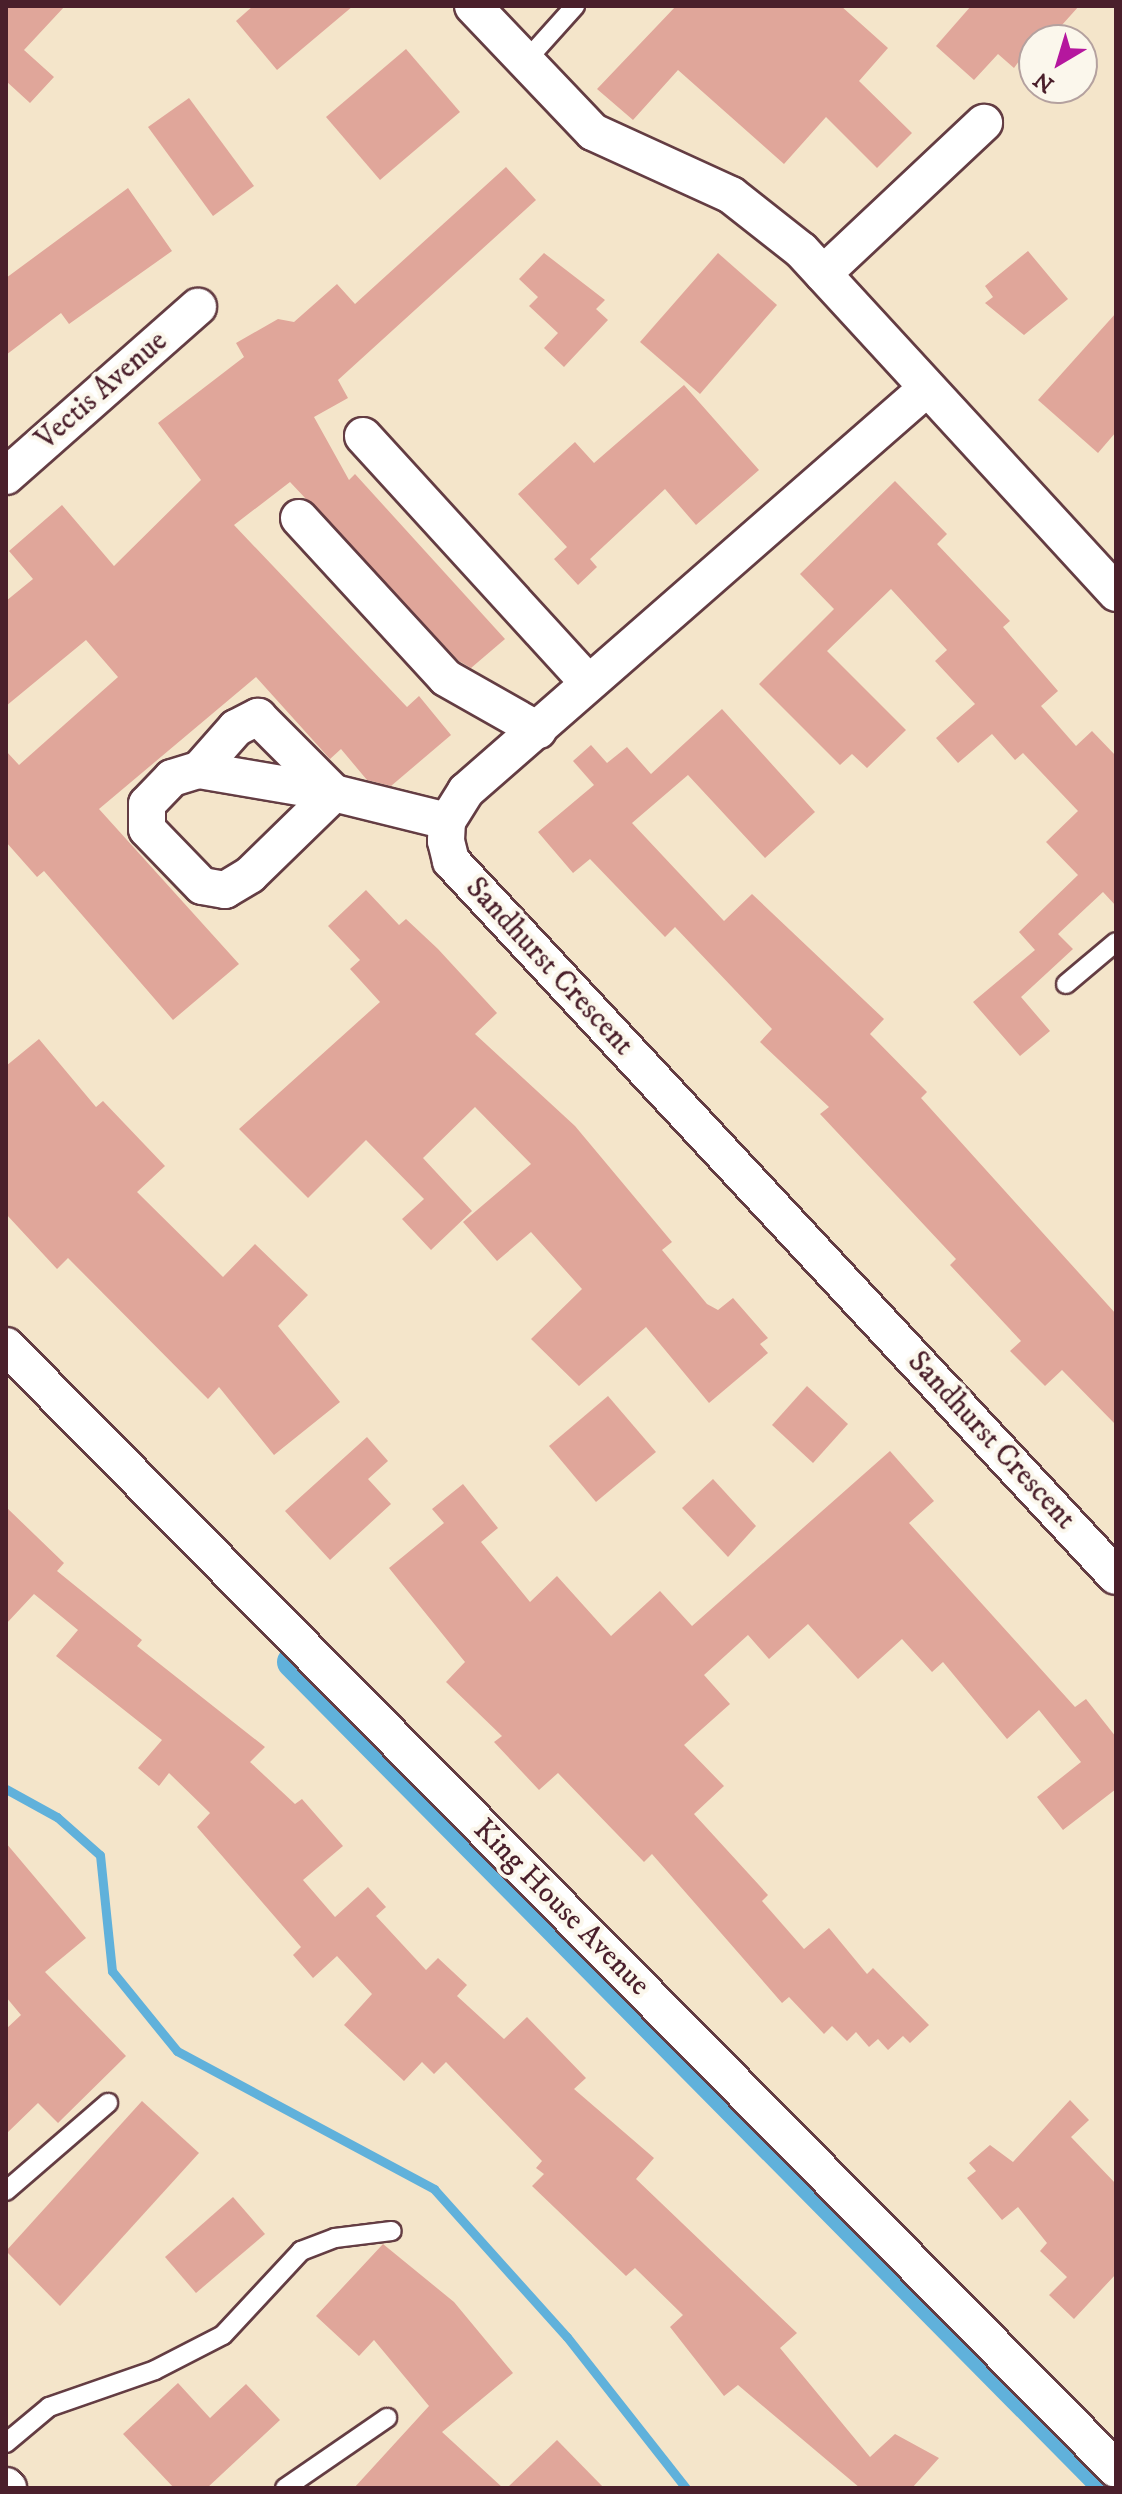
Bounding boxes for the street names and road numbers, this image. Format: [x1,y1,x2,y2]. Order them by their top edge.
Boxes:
street label: Vectis Avenue [29,324,175,458]
street label: Sandhurst Crescent [457,871,641,1063]
street label: Sandhurst Crescent [899,1345,1083,1537]
street label: King House Avenue [465,1812,657,2004]

